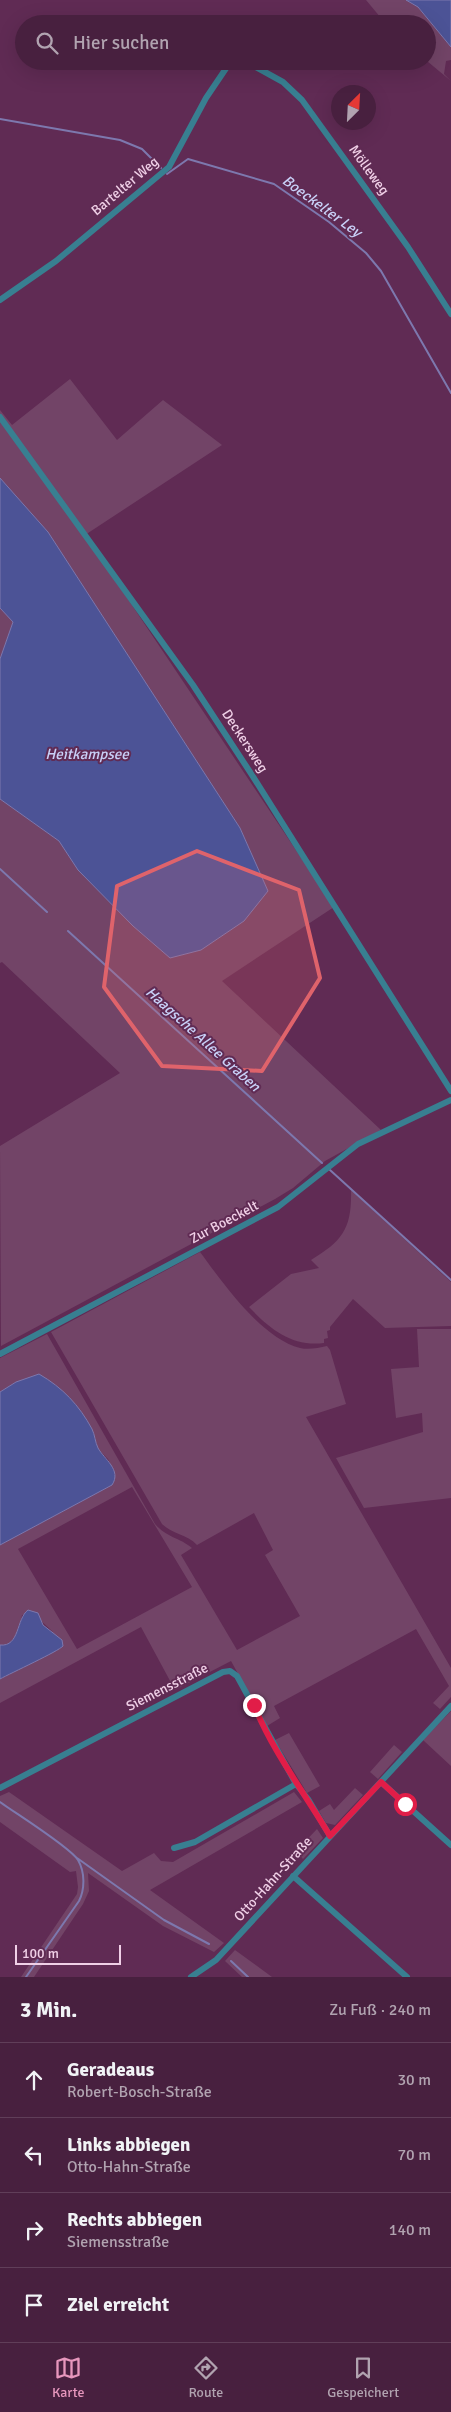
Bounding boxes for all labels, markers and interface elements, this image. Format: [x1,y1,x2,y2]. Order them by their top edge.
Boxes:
search box [15,15,436,70]
icon: search [33,29,61,57]
text: Hier suchen [73,31,169,55]
north arrow [331,85,376,130]
street label: Mölleweg [345,142,393,198]
street label: Bartelter Weg [88,153,162,219]
water label: Boeckelter Ley [279,171,367,242]
street label: Deckersweg [218,706,272,776]
water label: Heitkampsee [45,745,130,763]
water label: Haagsche Allee Graben [142,983,265,1096]
street label: Zur Boeckelt [187,1197,261,1247]
street label: Siemensstraße [123,1659,211,1715]
route end [243,1694,266,1717]
route start [394,1793,417,1816]
street label: Otto-Hahn-Straße [230,1833,316,1925]
scale bar [15,1942,121,1965]
text: 100 m [22,1945,59,1962]
text: 3 Min. [20,1997,77,2023]
text: Zu Fuß · 240 m [329,2000,431,2020]
text: Geradeaus [67,2058,154,2082]
icon: ahead [20,2066,48,2094]
text: 30 m [397,2070,431,2090]
text: Robert-Bosch-Straße [67,2082,212,2102]
text: Links abbiegen [67,2133,190,2157]
icon: left [20,2141,48,2169]
text: 70 m [397,2145,431,2165]
text: Otto-Hahn-Straße [67,2157,191,2177]
text: Rechts abbiegen [67,2208,202,2232]
icon: right [20,2216,48,2244]
text: 140 m [389,2220,431,2240]
text: Siemensstraße [67,2232,169,2252]
icon: arrive [20,2291,48,2319]
text: Ziel erreicht [67,2293,169,2317]
tab: Karte [52,2354,85,2401]
tab: Route [188,2354,223,2401]
tab: Gespeichert [327,2354,399,2401]

